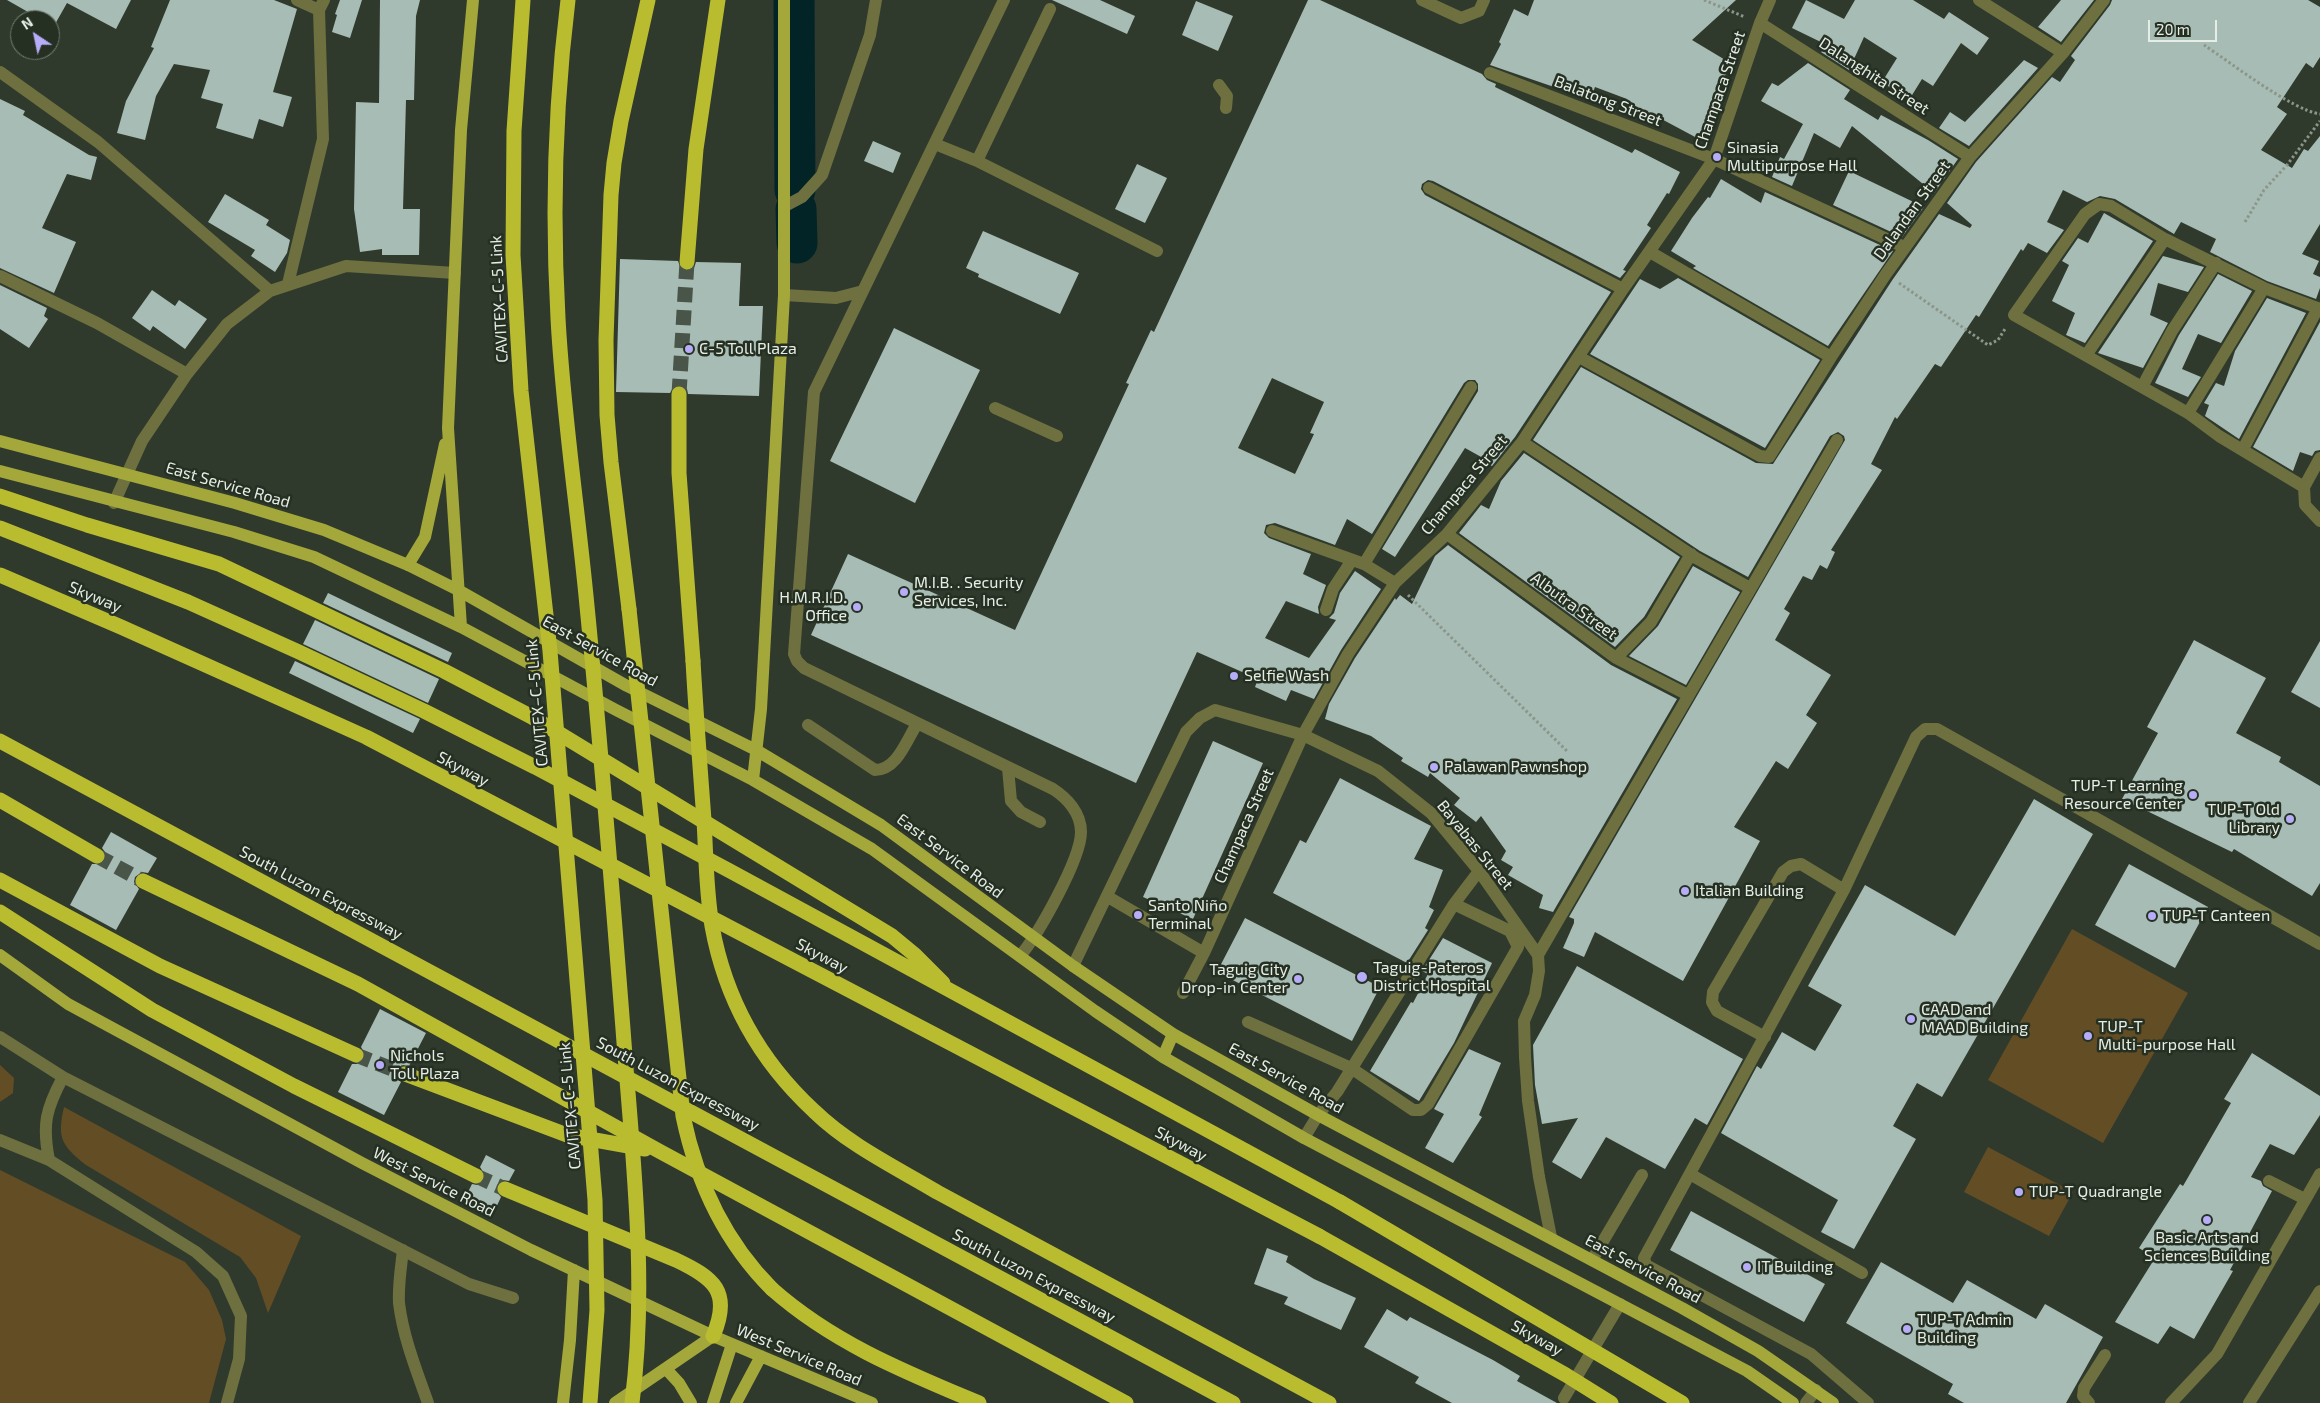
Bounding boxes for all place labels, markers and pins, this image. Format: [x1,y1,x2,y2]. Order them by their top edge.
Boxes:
place label: Sinasia Multipurpose Hall [1727,138,1857,176]
marker: Sinasia Multipurpose Hall [1711,151,1723,163]
place label: C-5 Toll Plaza [699,339,797,359]
marker: C-5 Toll Plaza [683,343,695,355]
place label: M.I.B. . Security Services, Inc. [914,573,1023,611]
marker: M.I.B. . Security Services, Inc. [898,586,910,598]
place label: H.M.R.I.D. Office [779,588,847,626]
marker: H.M.R.I.D. Office [851,601,863,613]
place label: Selfie Wash [1244,666,1329,686]
marker: Selfie Wash [1228,670,1240,682]
place label: Palawan Pawnshop [1444,757,1587,777]
marker: Palawan Pawnshop [1428,761,1440,773]
place label: TUP-T Learning Resource Center [2064,776,2183,814]
marker: TUP-T Learning Resource Center [2187,789,2199,801]
place label: TUP-T Old Library [2207,800,2280,838]
marker: TUP-T Old Library [2284,813,2296,825]
place label: Italian Building [1695,881,1804,901]
marker: Italian Building [1679,885,1691,897]
place label: Santo Niño Terminal [1148,896,1227,934]
place label: TUP-T Canteen [2162,906,2270,926]
marker: Santo Niño Terminal [1132,909,1144,921]
marker: TUP-T Canteen [2146,910,2158,922]
place label: Taguig-Pateros District Hospital [1373,958,1490,996]
place label: Taguig City Drop-in Center [1181,960,1288,998]
marker: Taguig-Pateros District Hospital [1355,970,1369,984]
marker: Taguig City Drop-in Center [1292,973,1304,985]
place label: CAAD and MAAD Building [1921,1000,2028,1038]
marker: CAAD and MAAD Building [1905,1013,1917,1025]
place label: TUP-T Multi-purpose Hall [2098,1017,2235,1055]
marker: TUP-T Multi-purpose Hall [2082,1030,2094,1042]
place label: Nichols Toll Plaza [390,1046,460,1084]
marker: Nichols Toll Plaza [374,1059,386,1071]
place label: TUP-T Quadrangle [2029,1182,2162,1202]
marker: TUP-T Quadrangle [2013,1186,2025,1198]
marker: Basic Arts and Sciences Building [2201,1214,2213,1226]
place label: Basic Arts and Sciences Building [2144,1228,2270,1266]
place label: IT Building [1757,1257,1833,1277]
marker: IT Building [1741,1261,1753,1273]
place label: TUP-T Admin Building [1917,1310,2012,1348]
marker: TUP-T Admin Building [1901,1323,1913,1335]

